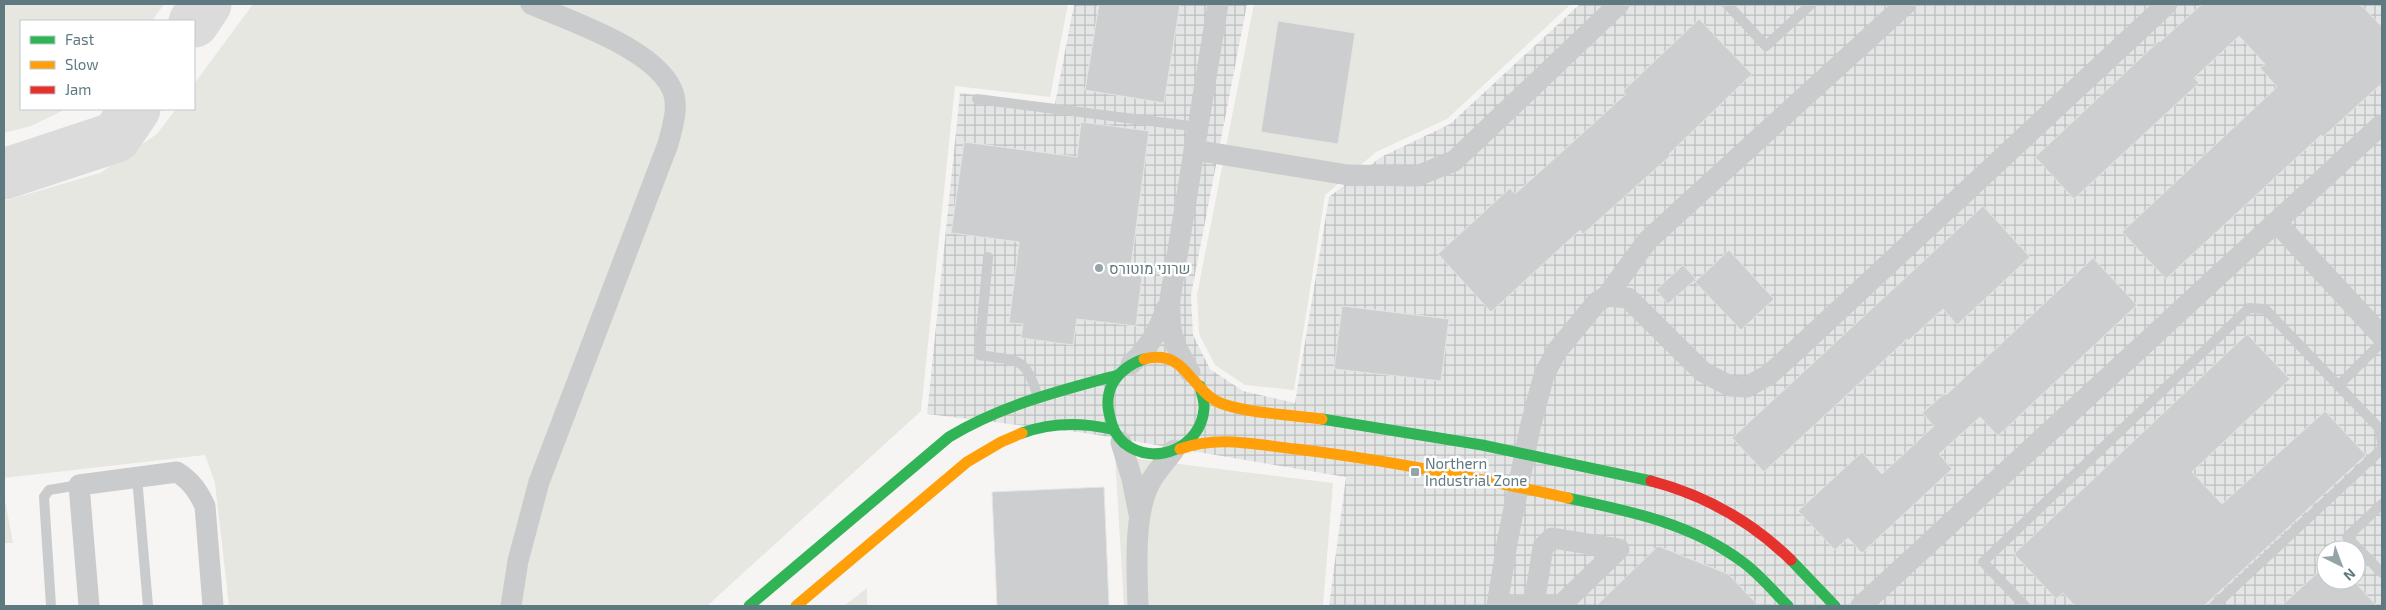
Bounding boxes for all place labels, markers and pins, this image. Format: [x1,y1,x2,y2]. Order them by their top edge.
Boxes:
place label: שרוני מוטורס [1109,259,1191,277]
marker: שרוני מוטורס [1093,262,1105,274]
place label: Northern Industrial Zone [1425,454,1527,489]
marker: Northern Industrial Zone [1409,466,1421,478]

